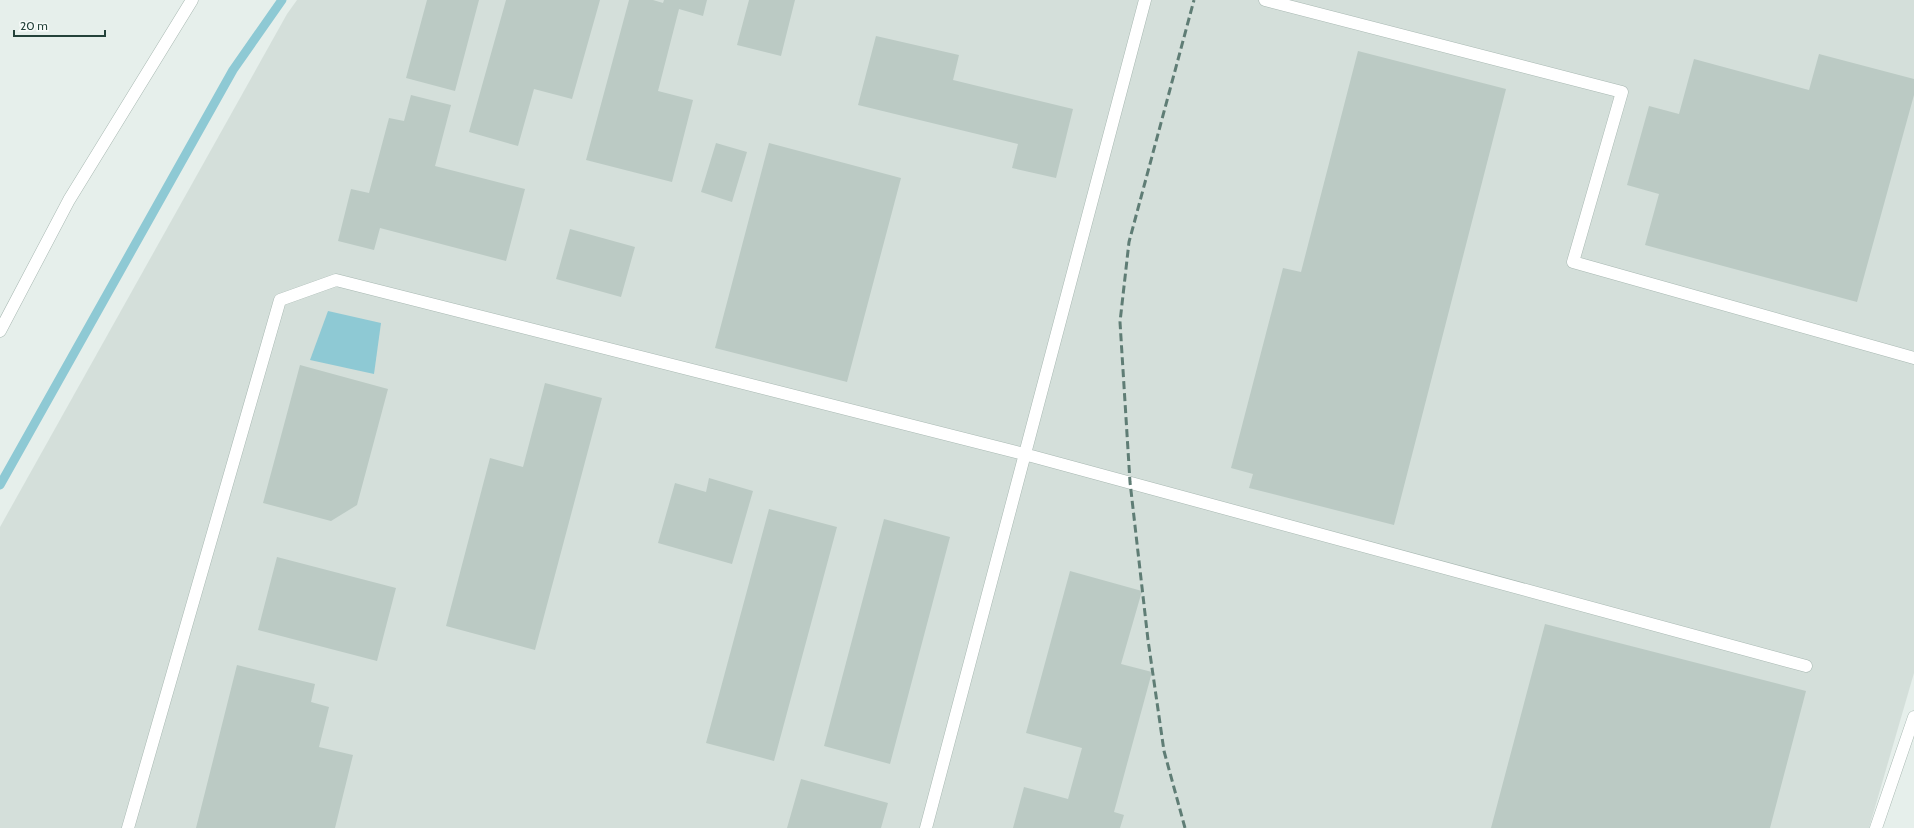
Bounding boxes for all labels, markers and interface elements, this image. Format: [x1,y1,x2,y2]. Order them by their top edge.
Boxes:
scale bar [14,12,105,38]
text: 20 m [20,18,48,33]

